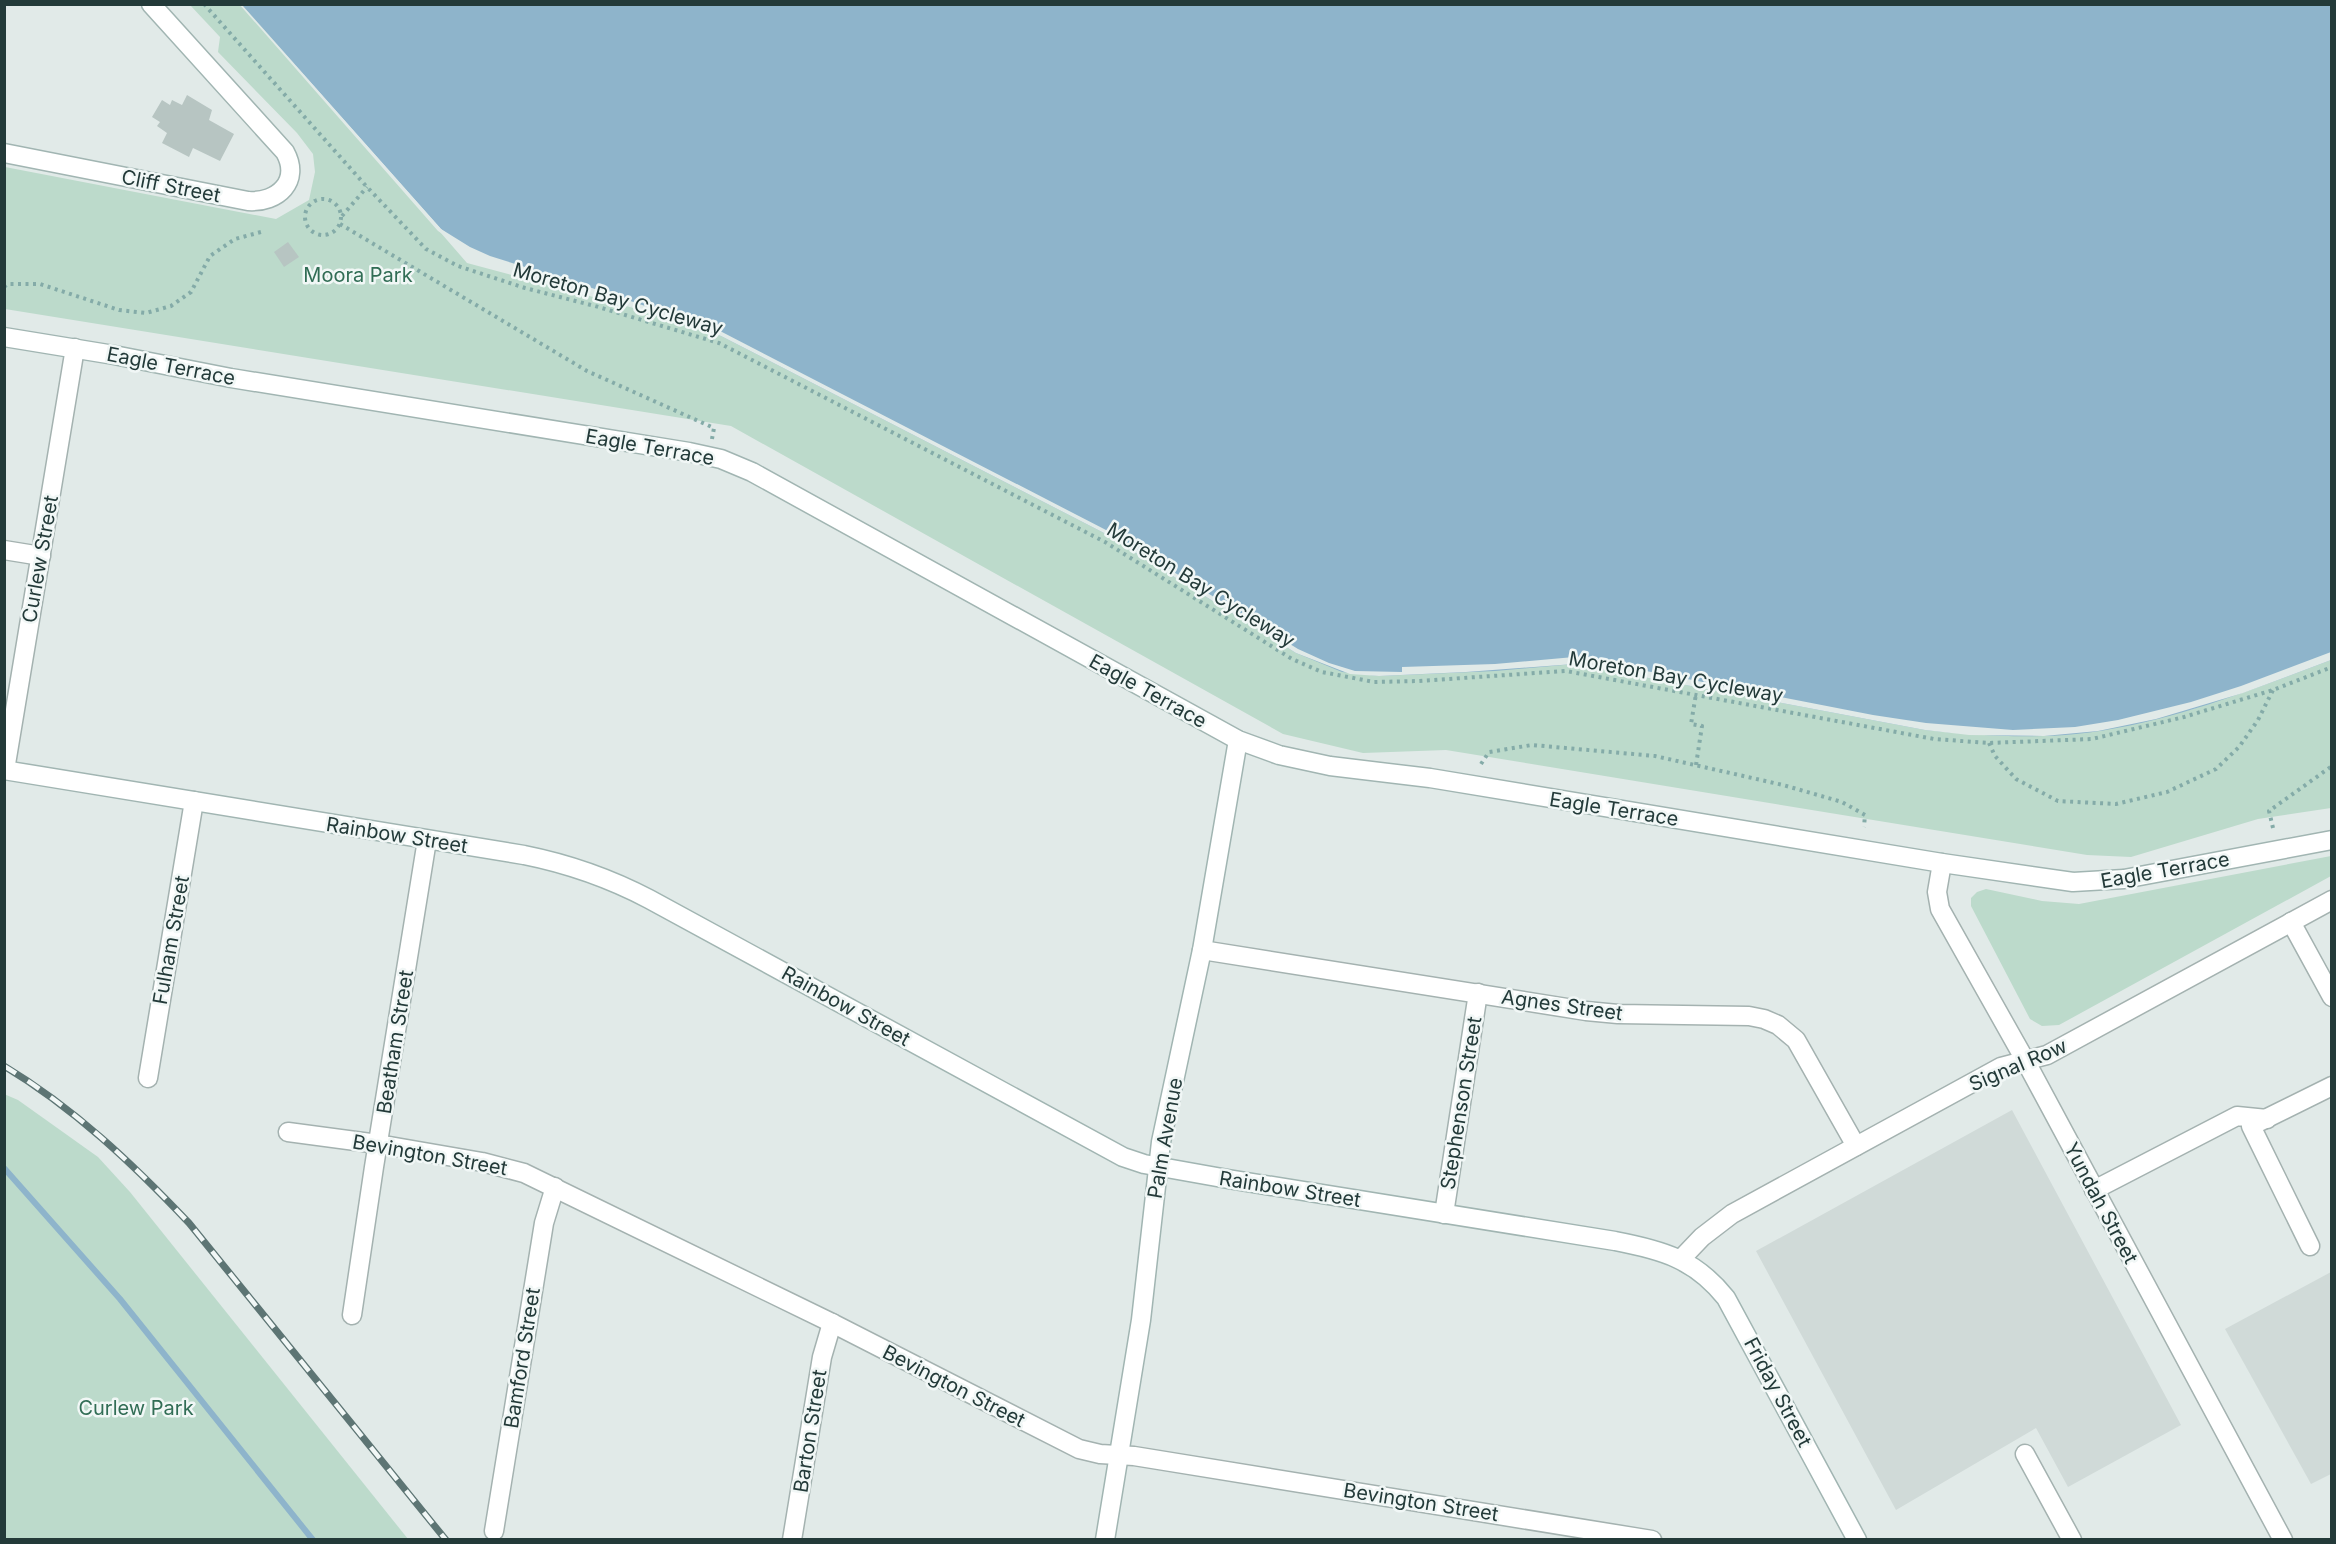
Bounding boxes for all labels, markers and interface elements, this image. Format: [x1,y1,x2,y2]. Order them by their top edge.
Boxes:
street label: Cliff Street [119,165,223,207]
street label: Moreton Bay Cycleway [510,258,726,340]
park label: Moora Park [303,263,413,287]
street label: Eagle Terrace [105,342,237,390]
street label: Eagle Terrace [584,424,716,470]
street label: Curlew Street [17,493,63,625]
street label: Moreton Bay Cycleway [1103,517,1299,653]
street label: Moreton Bay Cycleway [1567,646,1785,708]
street label: Eagle Terrace [1085,649,1211,733]
street label: Eagle Terrace [1548,787,1680,831]
street label: Rainbow Street [325,812,470,858]
street label: Eagle Terrace [2099,847,2231,893]
street label: Fulham Street [148,873,194,1006]
street label: Rainbow Street [778,961,915,1051]
street label: Beatham Street [372,968,418,1116]
street label: Agnes Street [1500,985,1625,1025]
street label: Stephenson Street [1435,1014,1487,1191]
street label: Signal Row [1965,1034,2071,1096]
street label: Palm Avenue [1143,1076,1187,1200]
street label: Bevington Street [351,1130,510,1181]
street label: Yundah Street [2059,1138,2143,1268]
street label: Rainbow Street [1218,1166,1363,1212]
street label: Bamford Street [499,1285,545,1430]
street label: Friday Street [1739,1333,1817,1451]
street label: Bevington Street [879,1340,1030,1432]
street label: Barton Street [788,1367,832,1494]
park label: Curlew Park [78,1396,194,1420]
street label: Bevington Street [1342,1478,1501,1526]

